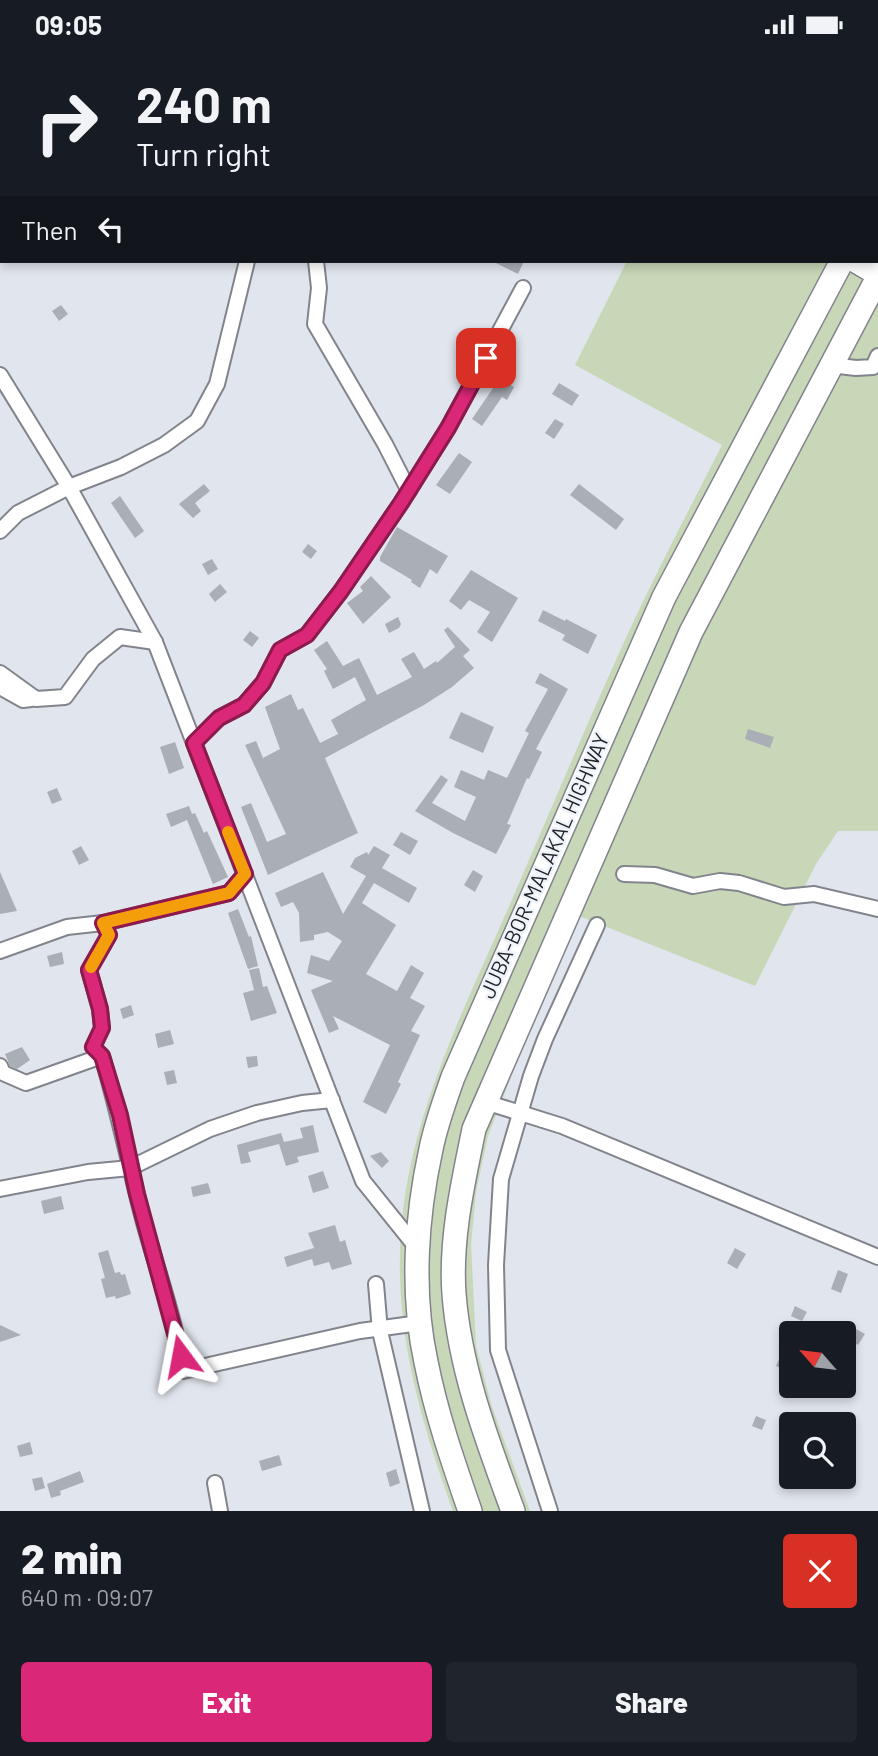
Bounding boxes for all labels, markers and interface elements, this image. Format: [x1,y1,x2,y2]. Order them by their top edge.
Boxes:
text: 09:05 [35,9,102,40]
text: 240 m [136,74,272,133]
icon: right [21,77,112,168]
text: Turn right [136,134,271,172]
icon: left [92,210,130,248]
text: Then [21,214,78,245]
pin [456,328,516,388]
icon: arrive [467,339,505,377]
street label: JUBA-BOR-MALAKAL HIGHWAY [474,729,614,1002]
position arrow [144,1319,218,1393]
north arrow [779,1321,856,1398]
map controls [779,1321,856,1489]
button: search [779,1412,856,1489]
text: 2 min [21,1532,122,1582]
button: close [783,1534,857,1608]
text: 640 m · 09:07 [21,1583,153,1611]
button: Exit [21,1662,432,1742]
button: Share [446,1662,857,1742]

